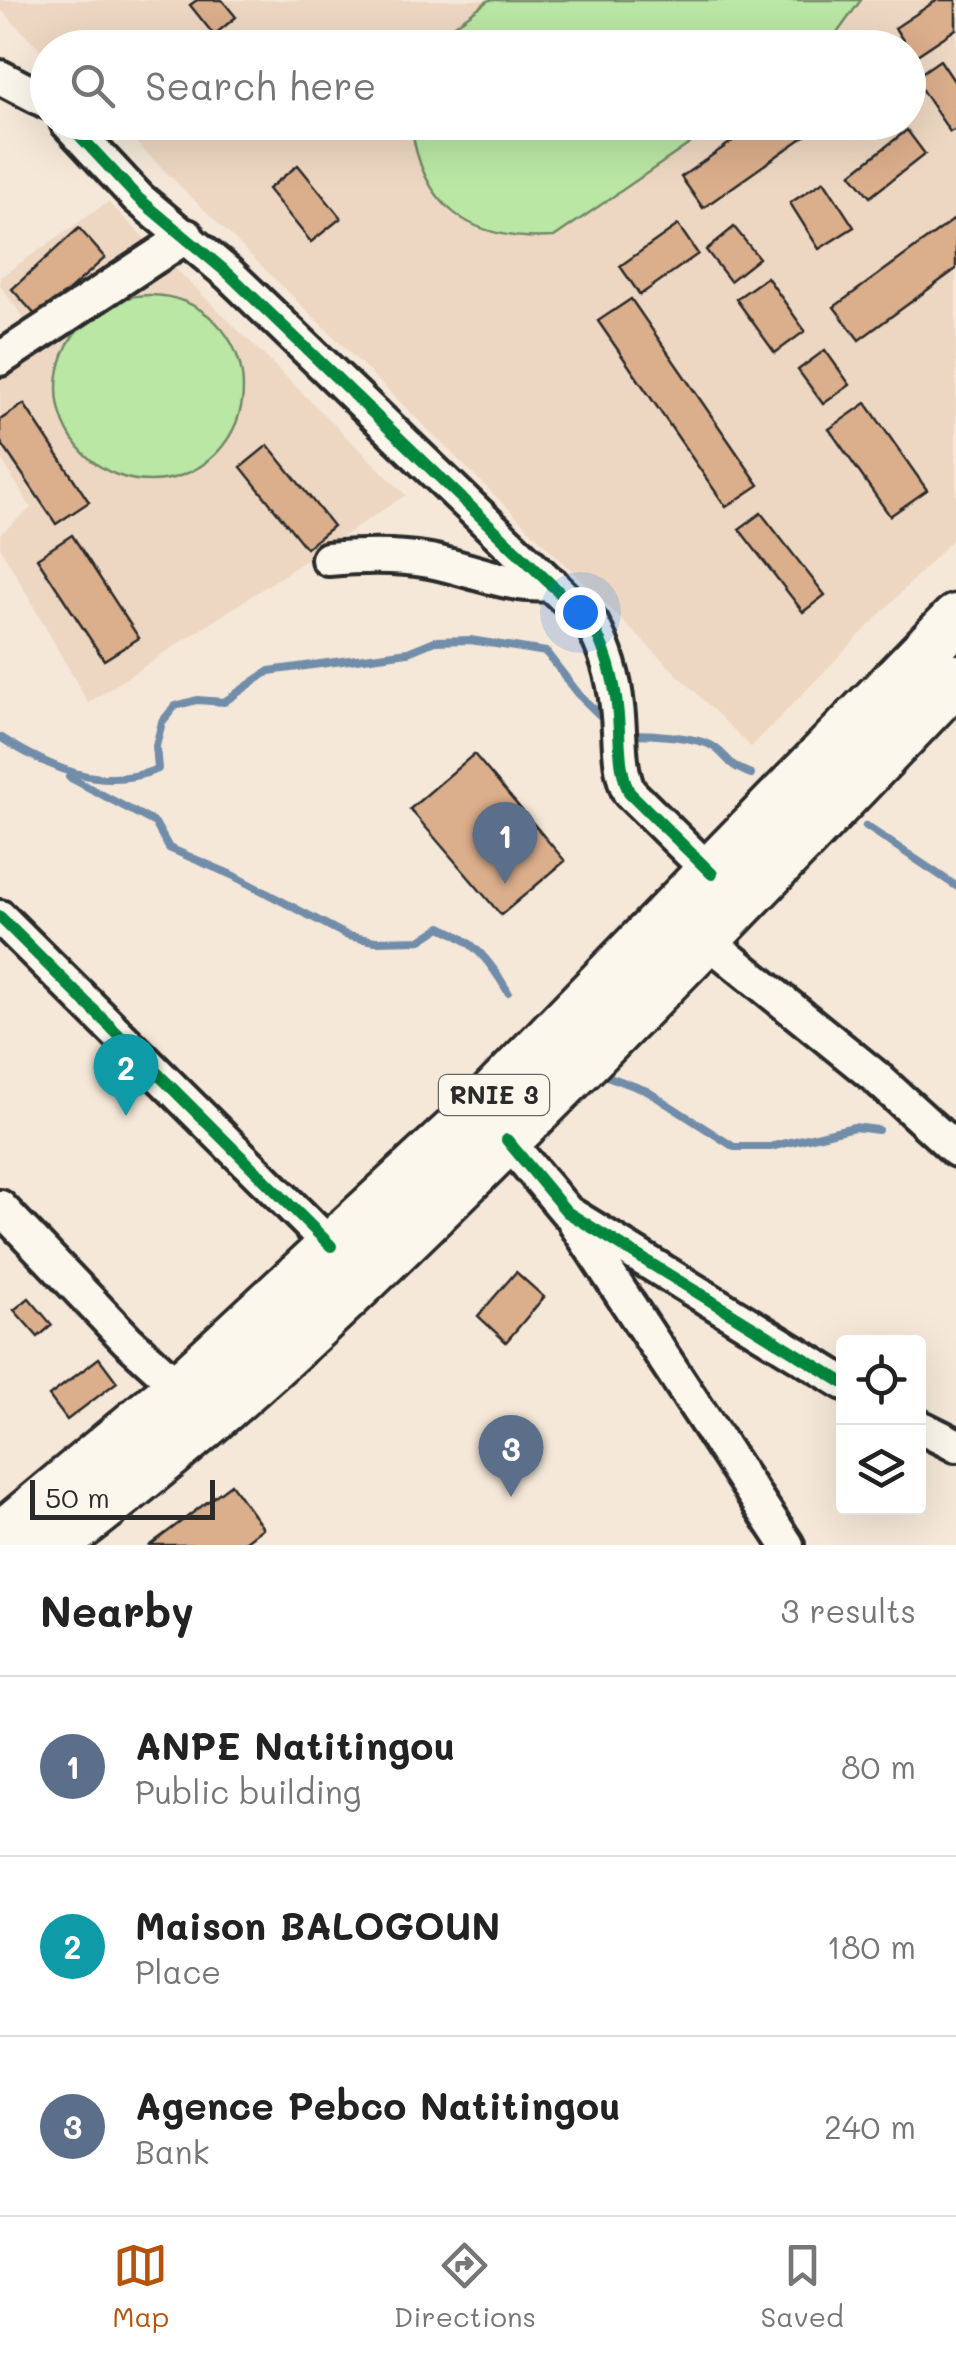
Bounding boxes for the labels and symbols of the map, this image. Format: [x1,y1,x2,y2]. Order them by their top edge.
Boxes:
your location [555,587,606,638]
pin: 1 [472,802,538,884]
pin: 2 [94,1034,158,1116]
road number: RNIE 3 [439,1075,549,1115]
pin: 3 [478,1414,544,1497]
scale bar [30,1475,215,1520]

